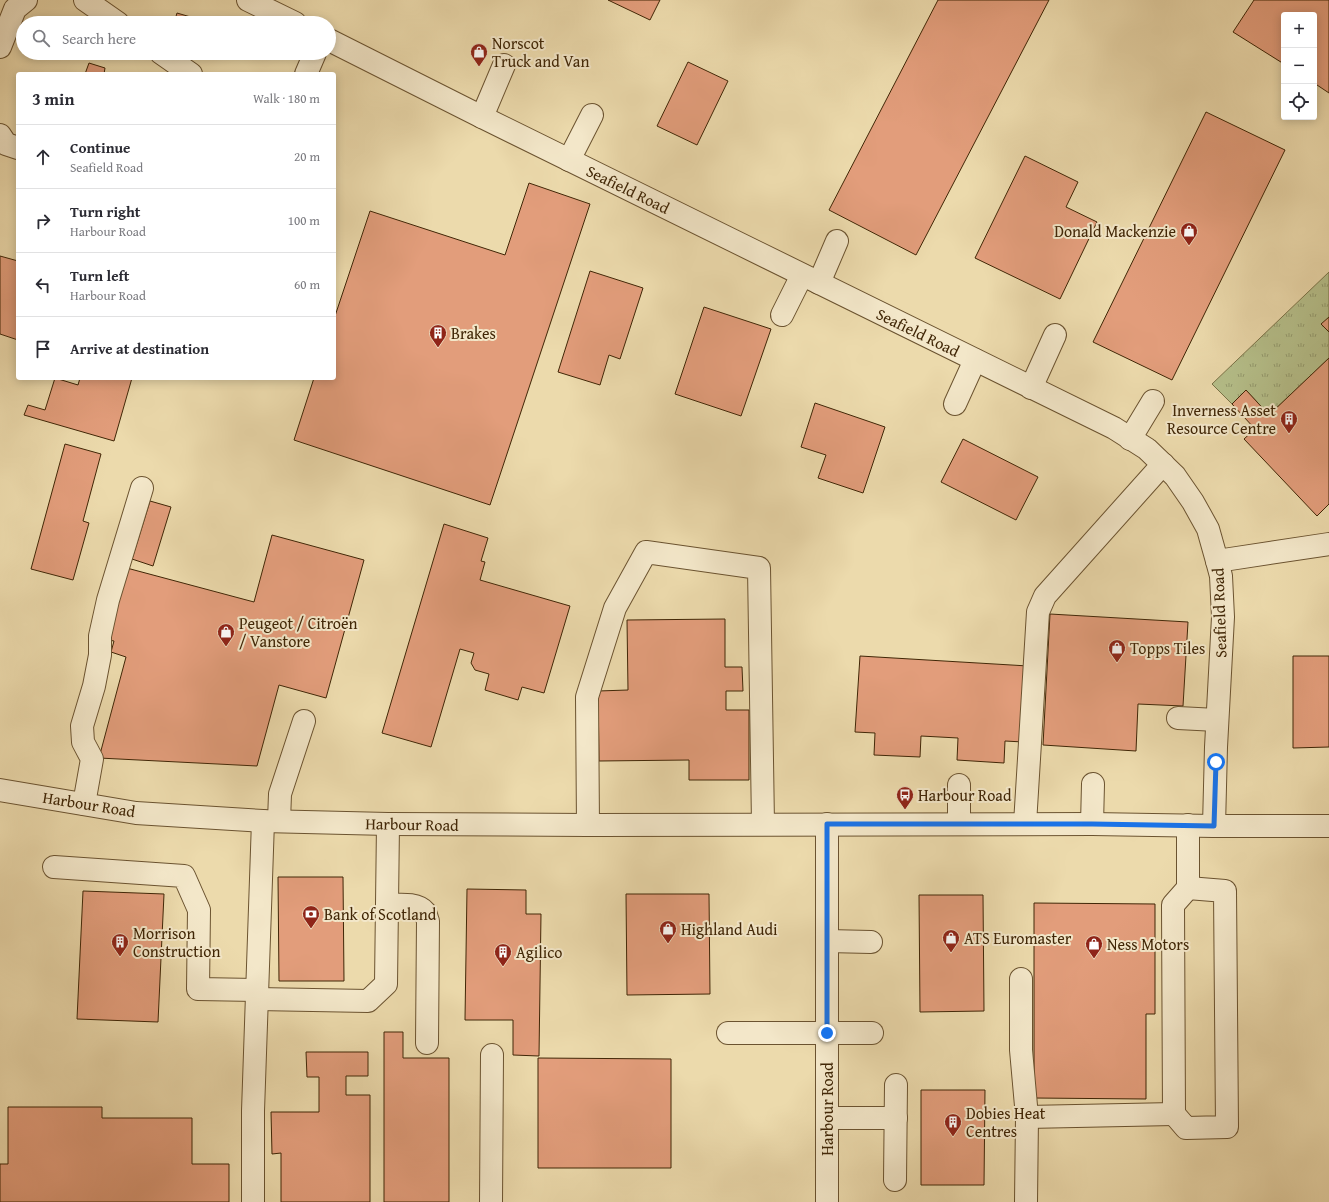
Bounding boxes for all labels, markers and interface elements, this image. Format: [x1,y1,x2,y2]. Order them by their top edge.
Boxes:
map controls [1281,12,1317,120]
button: + [1281,12,1317,48]
search box [16,16,336,60]
icon: search [30,27,52,49]
text: Search here [62,28,136,49]
place label: Norscot Truck and Van [492,31,589,73]
shop icon: Norscot Truck and Van [469,42,489,67]
button: − [1281,48,1317,84]
button: locate [1281,84,1317,120]
text: 3 min [32,86,74,111]
text: Walk · 180 m [253,89,320,108]
text: Continue [70,137,131,158]
icon: ahead [32,146,54,168]
text: 20 m [294,147,320,166]
text: Seafield Road [70,158,143,177]
street label: Seafield Road [582,158,674,220]
text: Turn right [70,201,141,222]
icon: right [32,210,54,232]
text: 100 m [288,211,320,230]
place label: Donald Mackenzie [1054,219,1176,243]
shop icon: Donald Mackenzie [1179,221,1199,246]
text: Harbour Road [70,222,146,241]
text: Turn left [70,265,129,286]
icon: left [32,274,54,296]
text: 60 m [294,275,320,294]
text: Harbour Road [70,286,146,305]
street label: Seafield Road [872,301,964,363]
place label: Brakes [451,321,496,345]
building icon: Brakes [428,323,448,348]
icon: arrive [32,338,54,360]
text: Arrive at destination [70,338,209,359]
place label: Inverness Asset Resource Centre [1167,398,1276,440]
building icon: Inverness Asset Resource Centre [1279,409,1299,434]
street label: Seafield Road [1205,567,1233,658]
place label: Peugeot / Citroën / Vanstore [239,611,358,653]
shop icon: Peugeot / Citroën / Vanstore [216,622,236,647]
place label: Topps Tiles [1130,636,1205,660]
shop icon: Topps Tiles [1107,638,1127,663]
route start [1207,753,1225,771]
place label: Harbour Road [918,783,1012,807]
street label: Harbour Road [41,785,137,823]
bus stop icon: Harbour Road [895,785,915,810]
street label: Harbour Road [365,811,459,837]
place label: Bank of Scotland [324,902,437,926]
bank icon: Bank of Scotland [301,904,321,929]
place label: Highland Audi [681,917,778,941]
shop icon: Highland Audi [658,919,678,944]
place label: Morrison Construction [133,921,220,963]
place label: ATS Euromaster [964,926,1072,950]
shop icon: ATS Euromaster [941,928,961,953]
building icon: Morrison Construction [110,932,130,957]
place label: Ness Motors [1107,932,1189,956]
shop icon: Ness Motors [1084,934,1104,959]
place label: Agilico [516,940,562,964]
building icon: Agilico [493,942,513,967]
route end [818,1024,836,1042]
street label: Harbour Road [815,1062,839,1156]
place label: Dobies Heat Centres [966,1101,1046,1143]
building icon: Dobies Heat Centres [943,1112,963,1137]

